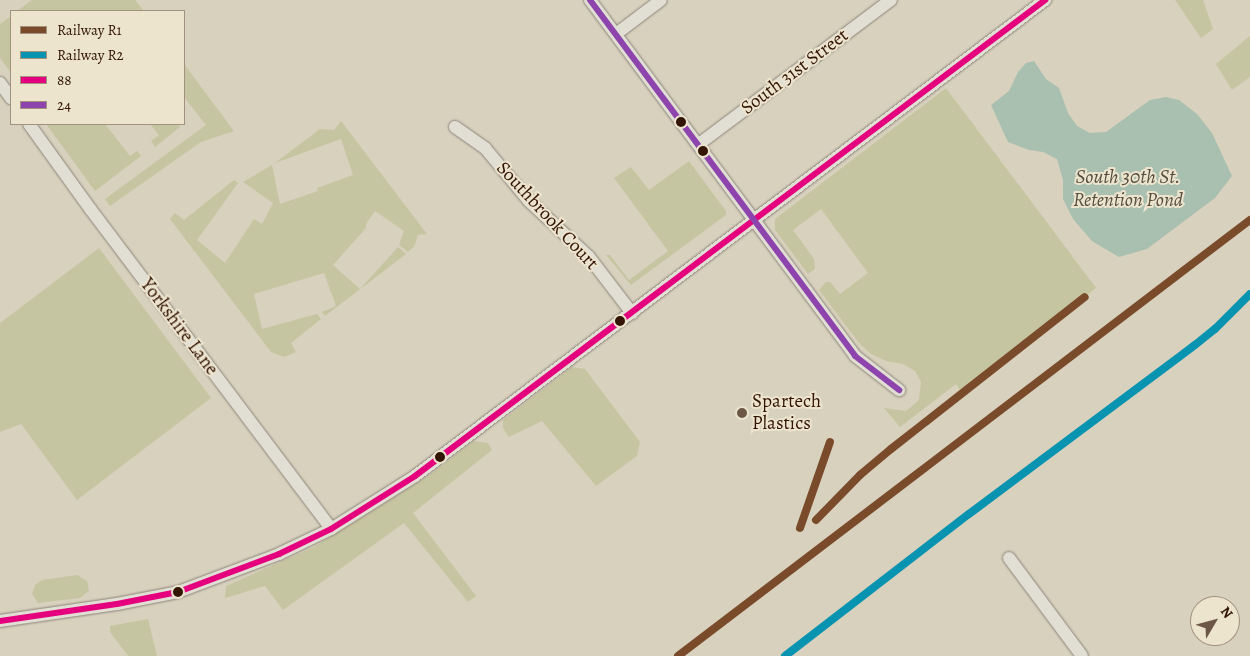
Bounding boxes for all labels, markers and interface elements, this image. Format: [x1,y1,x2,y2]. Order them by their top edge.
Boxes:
legend [10,10,185,125]
text: Railway R1 [57,20,122,40]
street label: South 31st Street [737,24,853,120]
text: Railway R2 [57,45,124,65]
text: 88 [57,70,72,90]
text: 24 [57,95,71,115]
unlabelled marker [676,117,686,127]
unlabelled marker [698,146,708,156]
street label: Southbrook Court [491,157,603,275]
water label: South 30th St. Retention Pond [1073,165,1183,212]
street label: Yorkshire Lane [135,274,223,380]
unlabelled marker [615,316,625,326]
place label: Spartech Plastics [752,391,821,435]
marker: Spartech Plastics [736,407,748,419]
unlabelled marker [435,452,445,462]
unlabelled marker [173,587,183,597]
north arrow [1190,596,1240,646]
text: N [1216,602,1237,622]

